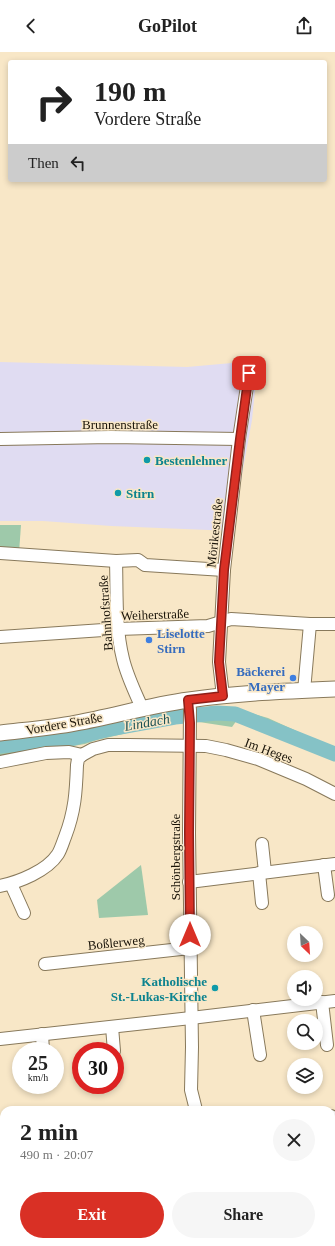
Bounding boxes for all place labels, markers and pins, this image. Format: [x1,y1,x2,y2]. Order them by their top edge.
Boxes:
pin [232,356,266,390]
place label: Bestenlehner [155,453,227,468]
marker: Bestenlehner [142,455,152,465]
place label: Stirn [126,486,155,501]
marker: Stirn [113,488,123,498]
place label: Liselotte Stirn [157,626,205,656]
marker: Liselotte Stirn [144,635,154,645]
place label: Bäckerei Mayer [236,664,285,694]
marker: Bäckerei Mayer [288,673,298,683]
place label: Katholische St.-Lukas-Kirche [111,974,207,1004]
marker: Katholische St.-Lukas-Kirche [210,983,220,993]

